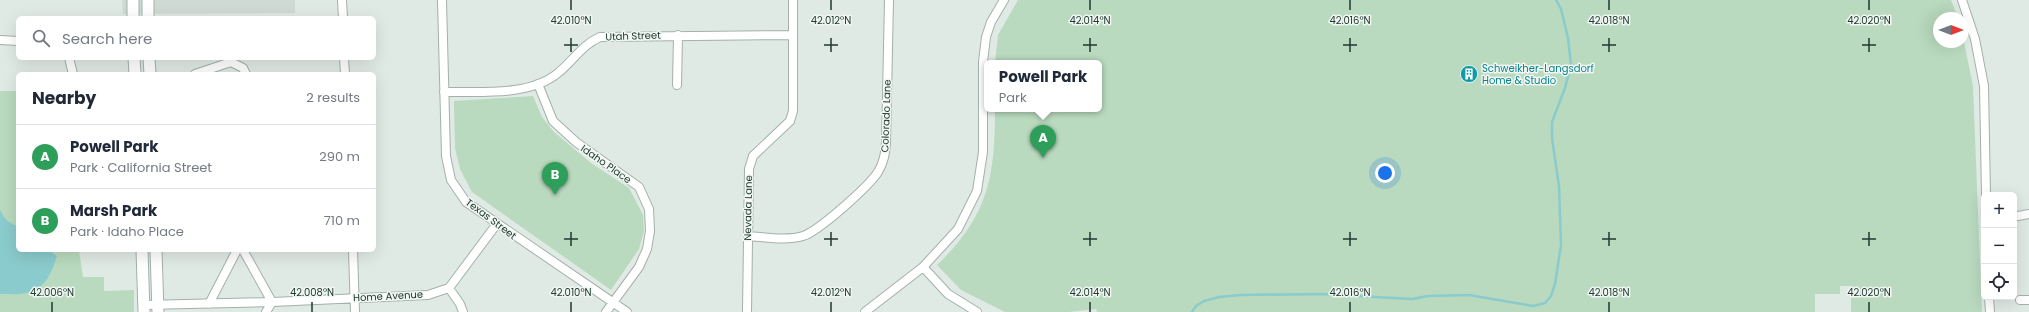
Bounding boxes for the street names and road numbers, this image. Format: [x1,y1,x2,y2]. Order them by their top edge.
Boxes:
street label: Utah Street [605,28,661,44]
street label: Colorado Lane [877,79,895,153]
street label: Idaho Place [578,141,634,187]
street label: Nevada Lane [740,175,756,241]
street label: Texas Street [462,195,520,243]
street label: Home Avenue [353,287,423,305]

